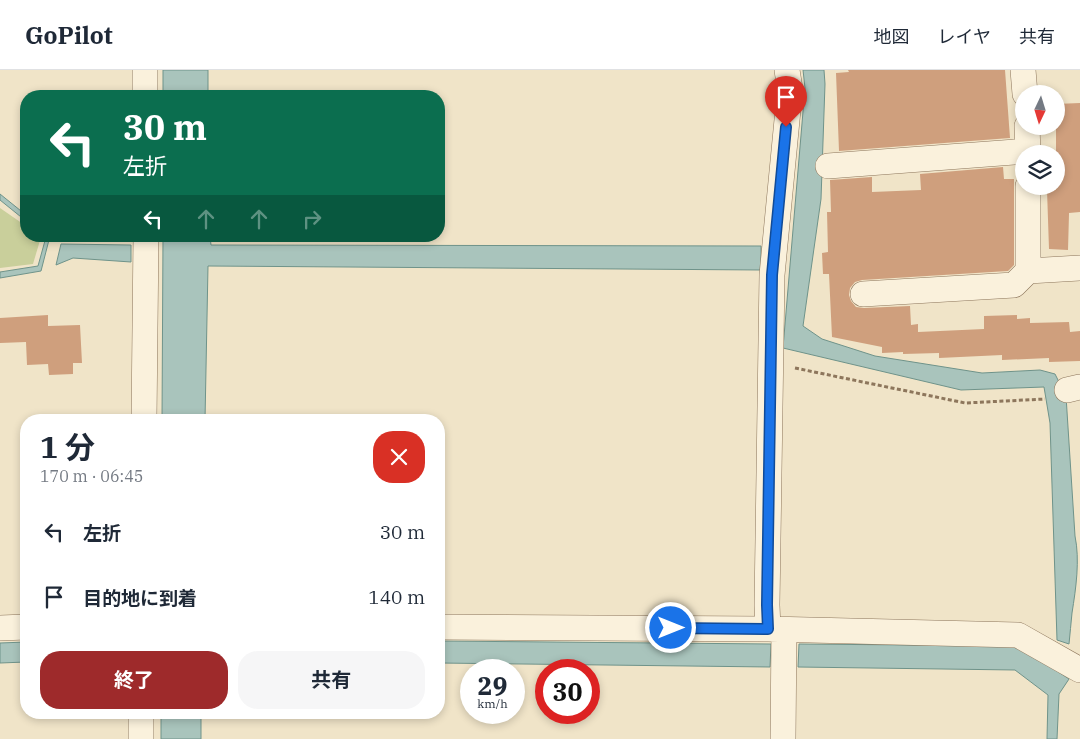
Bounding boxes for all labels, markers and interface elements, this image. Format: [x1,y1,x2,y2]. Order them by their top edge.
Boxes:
text: GoPilot [25,19,113,51]
text: 地図 [874,25,910,48]
text: レイヤ [938,25,991,48]
text: 共有 [1019,25,1055,48]
pin [765,76,807,127]
icon: arrive [772,83,800,111]
north arrow [1015,85,1065,135]
map controls [1015,85,1065,195]
text: 30 m [123,104,207,150]
icon: left [40,110,105,175]
button: layers [1015,145,1065,195]
text: 左折 [123,151,167,180]
icon: left [139,205,167,233]
icon: ahead [192,205,220,233]
icon: ahead [245,205,273,233]
icon: right [298,205,326,233]
text: 1 分 [40,427,95,466]
button: close [373,431,425,483]
text: 170 m · 06:45 [40,466,143,486]
icon: left [40,518,68,546]
text: 30 m [380,520,425,544]
text: 左折 [83,521,121,545]
icon: arrive [40,583,68,611]
text: 140 m [368,585,425,609]
text: 目的地に到着 [83,586,197,610]
position arrow [644,601,696,653]
button: 終了 [40,651,228,709]
button: 共有 [238,651,425,709]
speed limit sign: 30 [535,659,600,724]
text: 29 [477,669,508,702]
text: km/h [477,696,508,711]

